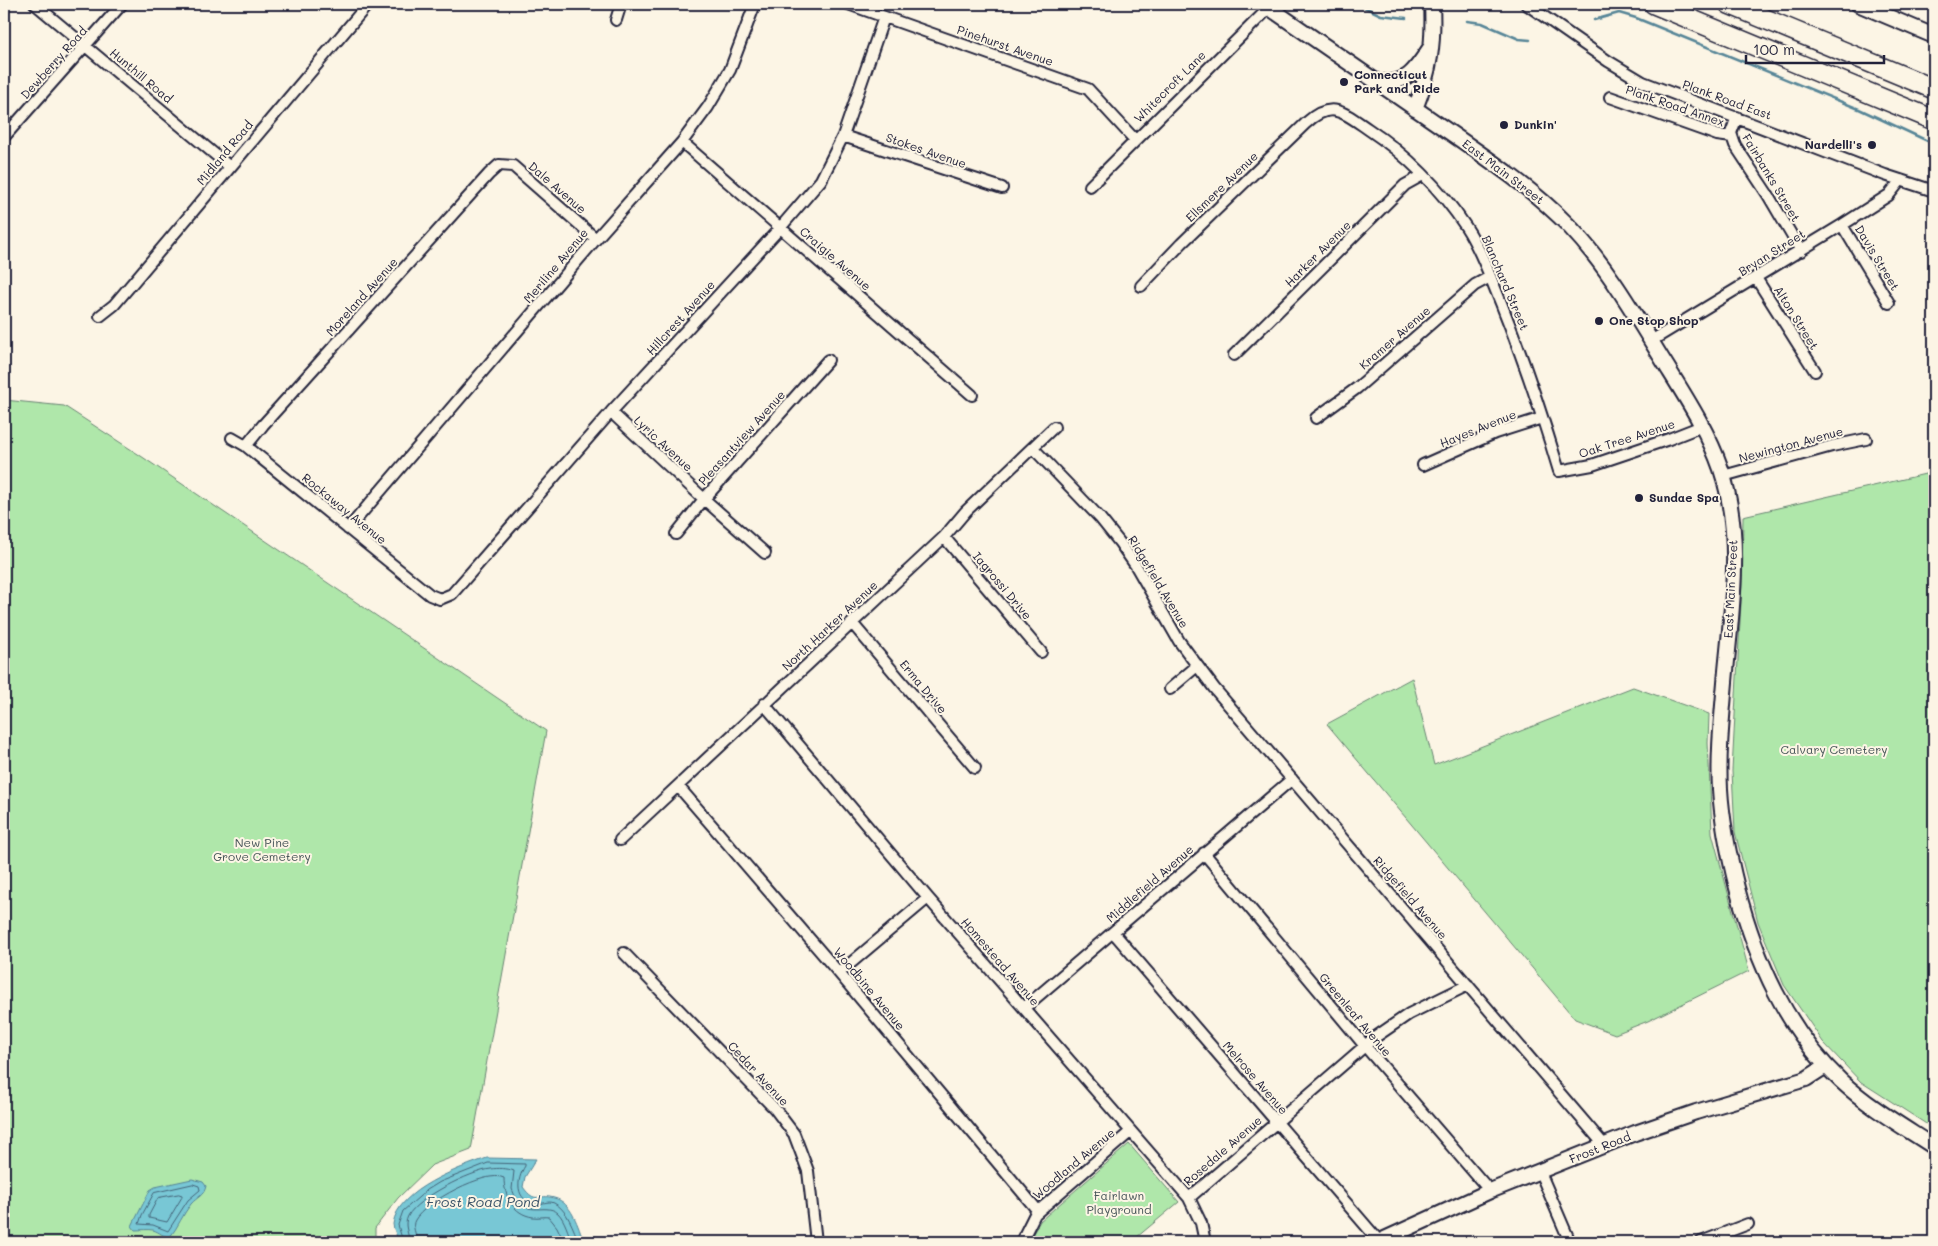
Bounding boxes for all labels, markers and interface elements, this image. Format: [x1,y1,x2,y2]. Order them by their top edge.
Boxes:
street label: Pinehurst Avenue [955,21,1056,69]
street label: Dewberry Road [16,22,90,102]
scale bar [1746,32,1883,64]
text: 100 m [1753,39,1795,59]
street label: Hunthill Road [107,44,177,106]
street label: Whitecroft Lane [1130,47,1209,126]
place label: Connecticut Park and Ride [1354,66,1440,96]
street label: Plank Road East [1680,75,1774,123]
marker: Connecticut Park and Ride [1338,76,1350,88]
street label: Plank Road Annex [1624,81,1727,129]
place label: Dunkin' [1514,116,1557,132]
street label: Midland Road [193,117,256,188]
marker: Dunkin' [1498,119,1510,131]
street label: Stokes Avenue [884,129,969,171]
street label: Fairbanks Street [1739,131,1804,224]
street label: East Main Street [1459,135,1548,207]
place label: Nardelli's [1805,136,1862,152]
marker: Nardelli's [1866,139,1878,151]
street label: Ellsmere Avenue [1182,148,1261,225]
street label: Dale Avenue [525,158,590,217]
street label: Harker Avenue [1281,217,1354,290]
street label: Davis Street [1852,222,1904,293]
street label: Craigie Avenue [797,223,875,294]
street label: Meriline Avenue [519,225,591,306]
street label: Bryan Street [1735,225,1808,279]
street label: Blanchard Street [1479,233,1533,332]
street label: Moreland Avenue [322,254,401,339]
street label: Hillcrest Avenue [642,277,718,358]
street label: Alton Street [1771,283,1823,352]
street label: Kramer Avenue [1355,302,1433,373]
place label: One Stop Shop [1609,312,1699,328]
marker: One Stop Shop [1593,315,1605,327]
street label: Pleasantview Avenue [694,386,788,488]
street label: Hayes Avenue [1437,405,1518,451]
street label: Lyric Avenue [631,412,696,475]
street label: Oak Tree Avenue [1577,415,1677,461]
street label: Newington Avenue [1737,422,1845,466]
street label: Rockaway Avenue [299,469,390,547]
place label: Sundae Spa [1649,489,1719,505]
marker: Sundae Spa [1633,492,1645,504]
street label: Ridgefield Avenue [1125,532,1193,631]
street label: East Main Street [1719,539,1741,639]
street label: Iagrossi Drive [970,548,1036,623]
street label: North Harker Avenue [778,577,881,674]
street label: Erma Drive [897,656,951,717]
park label: Calvary Cemetery [1781,741,1888,757]
park label: New Pine Grove Cemetery [213,834,311,864]
street label: Middlefield Avenue [1102,841,1196,926]
street label: Ridgefield Avenue [1370,852,1451,942]
street label: Homestead Avenue [958,914,1043,1009]
street label: Woodbine Avenue [830,944,909,1033]
street label: Greenleaf Avenue [1316,969,1395,1059]
street label: Melrose Avenue [1220,1037,1292,1117]
street label: Cedar Avenue [725,1038,793,1109]
street label: Rosedale Avenue [1180,1112,1265,1189]
street label: Woodland Avenue [1029,1124,1118,1202]
street label: Frost Road [1567,1127,1633,1167]
park label: Fairlawn Playground [1086,1187,1152,1217]
water label: Frost Road Pond [426,1192,541,1211]

